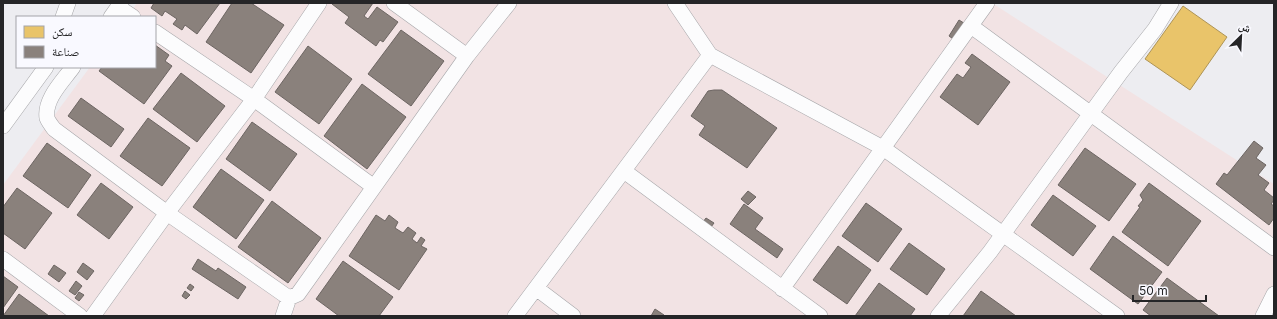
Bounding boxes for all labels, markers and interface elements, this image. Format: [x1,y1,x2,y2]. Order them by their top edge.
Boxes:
legend [16,16,156,68]
north arrow [1221,16,1261,56]
text: ش [1236,18,1254,37]
text: سكن [52,24,73,39]
text: صناعة [52,44,79,59]
scale bar [1133,277,1206,303]
text: 50 m [1139,283,1168,298]

